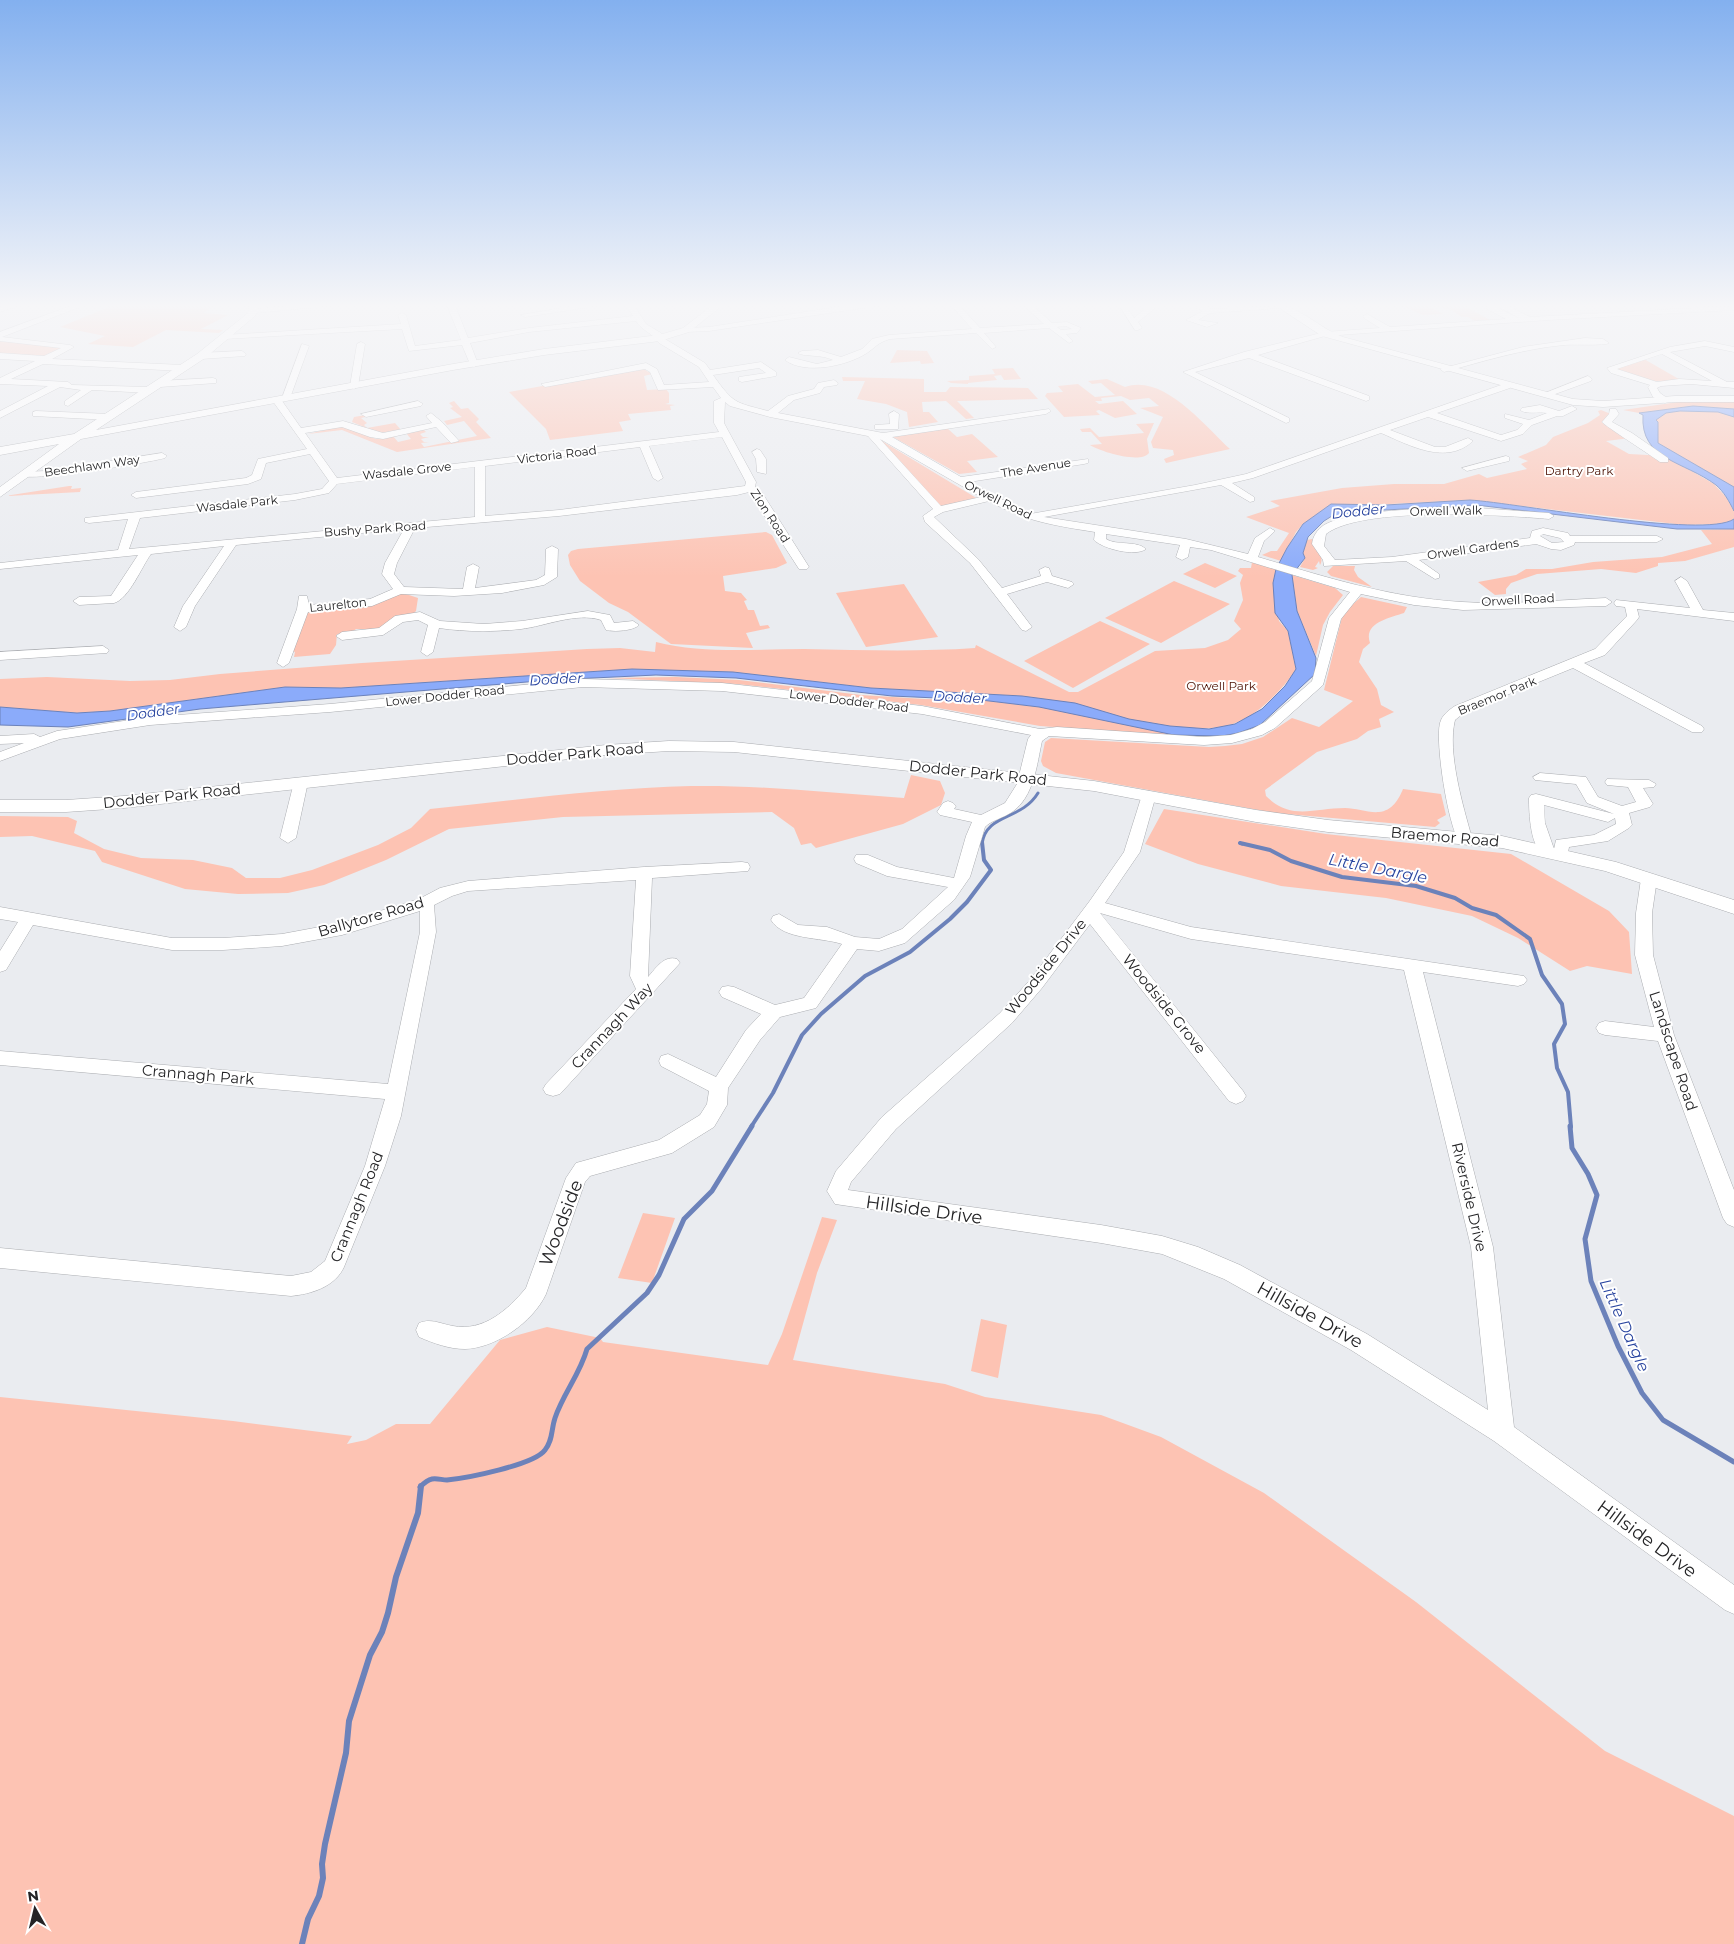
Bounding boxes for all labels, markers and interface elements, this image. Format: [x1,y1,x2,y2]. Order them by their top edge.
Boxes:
street label: Victoria Road [516,442,598,467]
street label: Beechlawn Way [43,451,141,480]
street label: The Avenue [1000,455,1072,480]
street label: Wasdale Grove [362,458,452,483]
park label: Dartry Park [1545,463,1614,478]
street label: Orwell Road [962,477,1035,522]
street label: Zion Road [747,486,793,545]
street label: Wasdale Park [195,492,279,515]
water label: Dodder [1331,499,1386,523]
street label: Orwell Walk [1410,502,1483,519]
street label: Bushy Park Road [323,517,427,540]
street label: Orwell Gardens [1426,535,1520,562]
street label: Orwell Road [1481,590,1555,609]
street label: Laurelton [309,594,367,615]
water label: Dodder [529,669,584,689]
street label: Braemor Park [1455,673,1539,718]
park label: Orwell Park [1186,678,1257,693]
street label: Lower Dodder Road [384,682,505,709]
street label: Lower Dodder Road [789,686,910,715]
water label: Dodder [933,687,988,707]
water label: Dodder [125,699,181,725]
street label: Dodder Park Road [505,738,645,769]
street label: Dodder Park Road [908,756,1048,789]
street label: Dodder Park Road [102,779,242,812]
street label: Braemor Road [1390,822,1500,851]
water label: Little Dargle [1327,850,1429,887]
street label: Ballytore Road [316,892,426,941]
street label: Woodside Drive [1001,915,1090,1019]
street label: Woodside Grove [1118,950,1210,1057]
street label: Crannagh Way [567,978,657,1073]
street label: Landscape Road [1645,988,1702,1113]
street label: Crannagh Park [141,1060,255,1089]
street label: Riverside Drive [1448,1140,1491,1253]
street label: Crannagh Road [326,1149,387,1265]
street label: Woodside [535,1177,588,1269]
street label: Hillside Drive [864,1191,984,1229]
water label: Little Dargle [1596,1276,1654,1375]
street label: Hillside Drive [1253,1277,1367,1353]
street label: Hillside Drive [1593,1495,1701,1583]
north arrow [10,1884,60,1934]
text: N [26,1886,40,1906]

